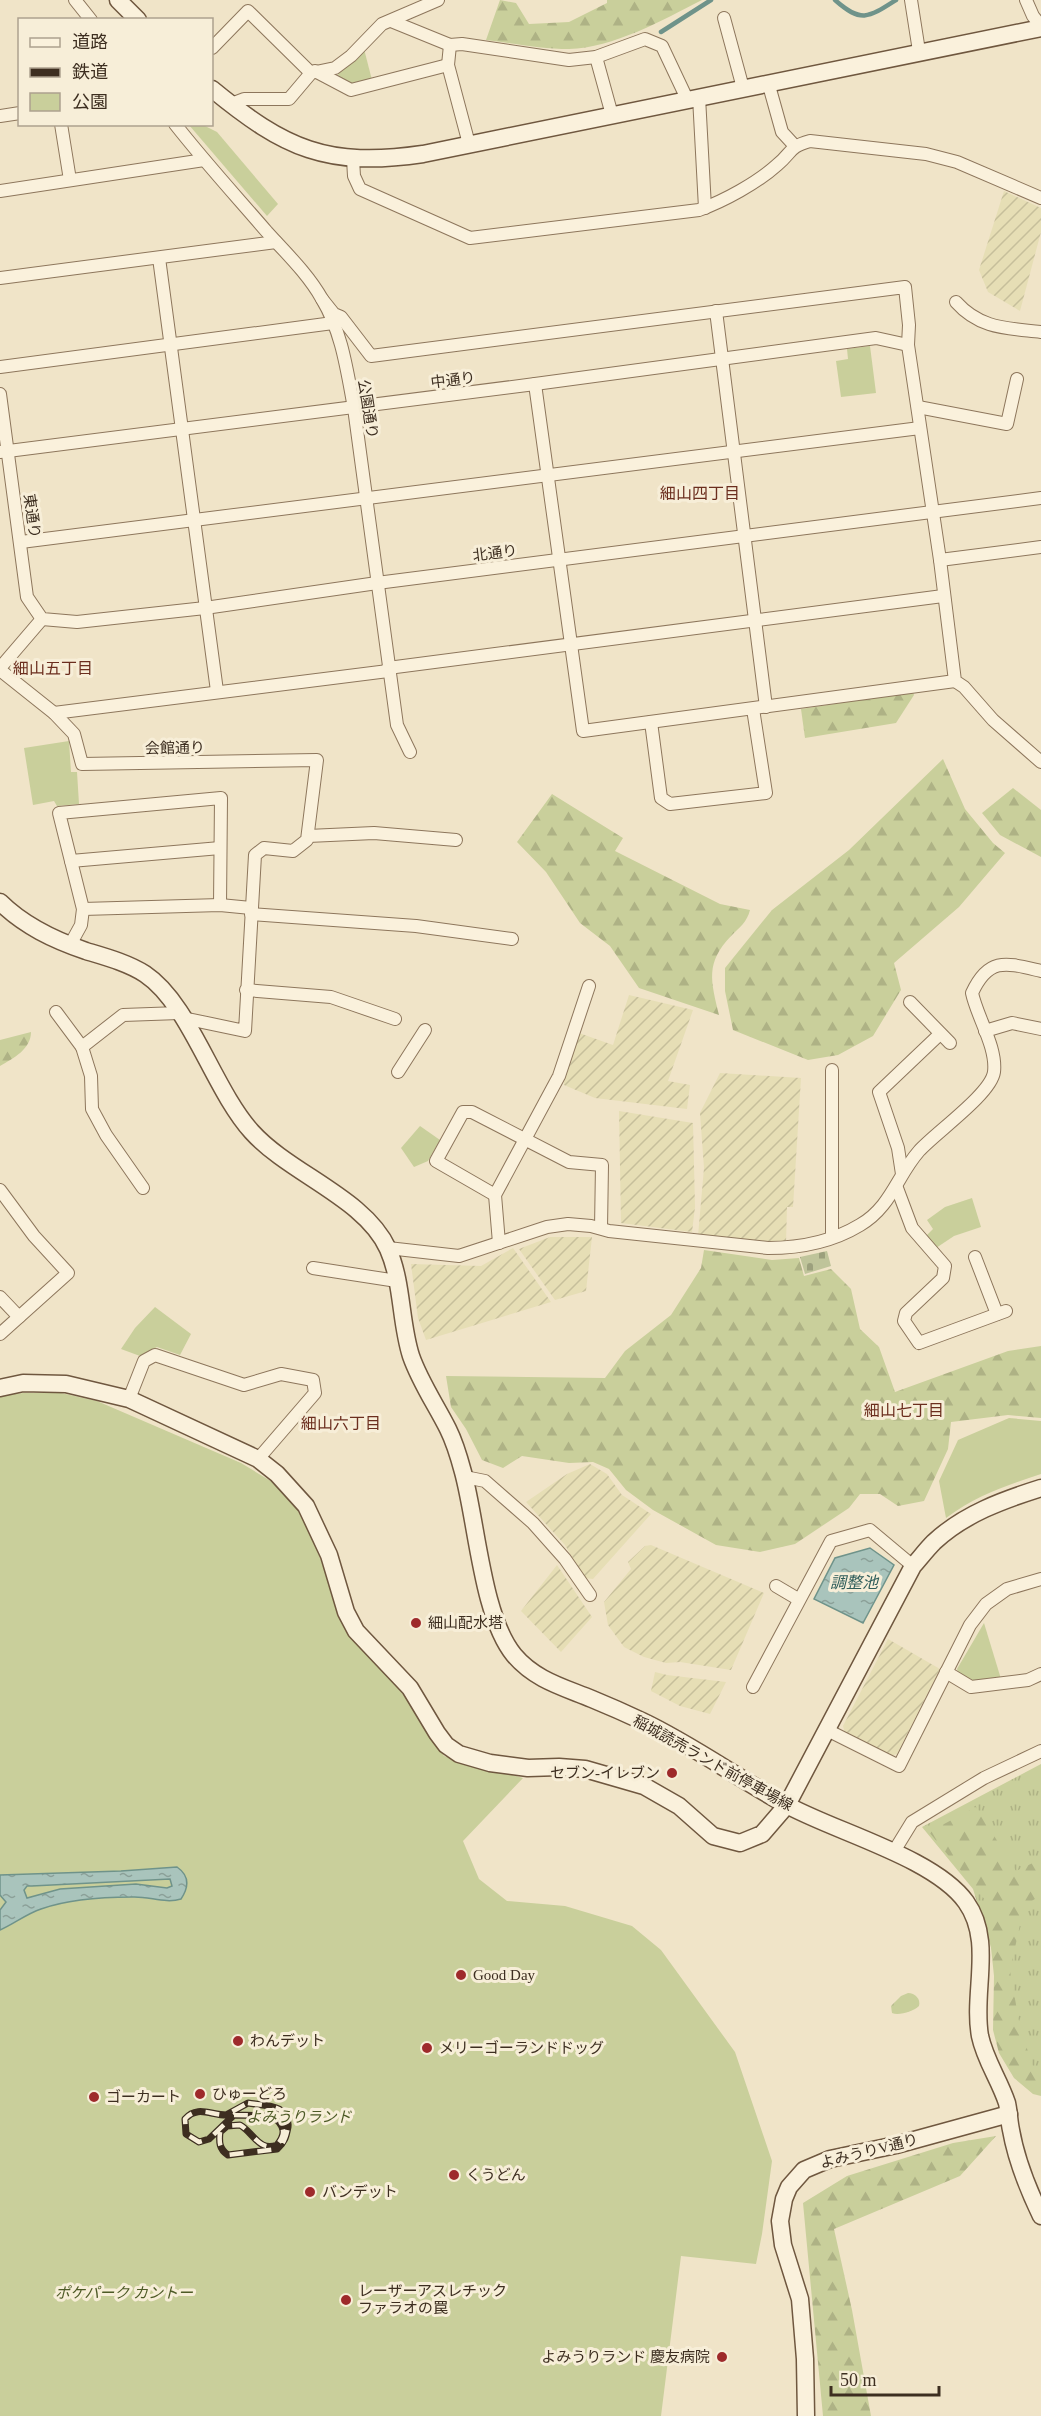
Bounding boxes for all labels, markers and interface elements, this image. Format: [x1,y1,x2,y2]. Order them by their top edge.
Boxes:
legend [18,18,213,126]
text: 道路 [72,32,108,52]
text: 鉄道 [72,62,108,82]
text: 公園 [72,92,108,112]
street label: 中通り [430,369,476,391]
street label: 公園通り [355,378,381,440]
district label: 細山四丁目 [660,485,740,502]
street label: 東通り [21,493,43,539]
street label: 北通り [472,541,518,564]
district label: 細山五丁目 [13,660,93,677]
street label: 会館通り [145,739,205,757]
district label: 細山七丁目 [864,1402,944,1419]
district label: 細山六丁目 [301,1415,381,1432]
water label: 調整池 [830,1574,880,1591]
place label: 細山配水塔 [428,1615,503,1631]
marker: 細山配水塔 [409,1616,423,1630]
street label: 稲城読売ランド前停車場線 [630,1712,796,1814]
place label: セブン-イレブン [550,1765,660,1781]
marker: セブン-イレブン [665,1766,679,1780]
place label: Good Day [473,1967,536,1983]
marker: Good Day [454,1968,468,1982]
place label: わんデット [250,2033,325,2049]
marker: わんデット [231,2034,245,2048]
place label: メリーゴーランドドッグ [439,2040,604,2056]
marker: メリーゴーランドドッグ [420,2041,434,2055]
place label: ひゅーどろ [212,2086,287,2102]
marker: ひゅーどろ [193,2087,207,2101]
place label: ゴーカート [106,2089,181,2105]
marker: ゴーカート [87,2090,101,2104]
park label: よみうりランド [246,2109,352,2125]
street label: よみうりV通り [818,2131,920,2171]
place label: くうどん [466,2167,526,2183]
marker: くうどん [447,2168,461,2182]
place label: バンデット [322,2184,398,2200]
marker: バンデット [303,2185,317,2199]
place label: レーザーアスレチック ファラオの罠 [358,2283,507,2316]
park label: ポケパーク カントー [55,2285,194,2301]
marker: レーザーアスレチック ファラオの罠 [339,2293,353,2307]
place label: よみうりランド 慶友病院 [541,2349,710,2365]
marker: よみうりランド 慶友病院 [715,2350,729,2364]
scale bar [831,2359,939,2397]
text: 50 m [840,2370,877,2390]

